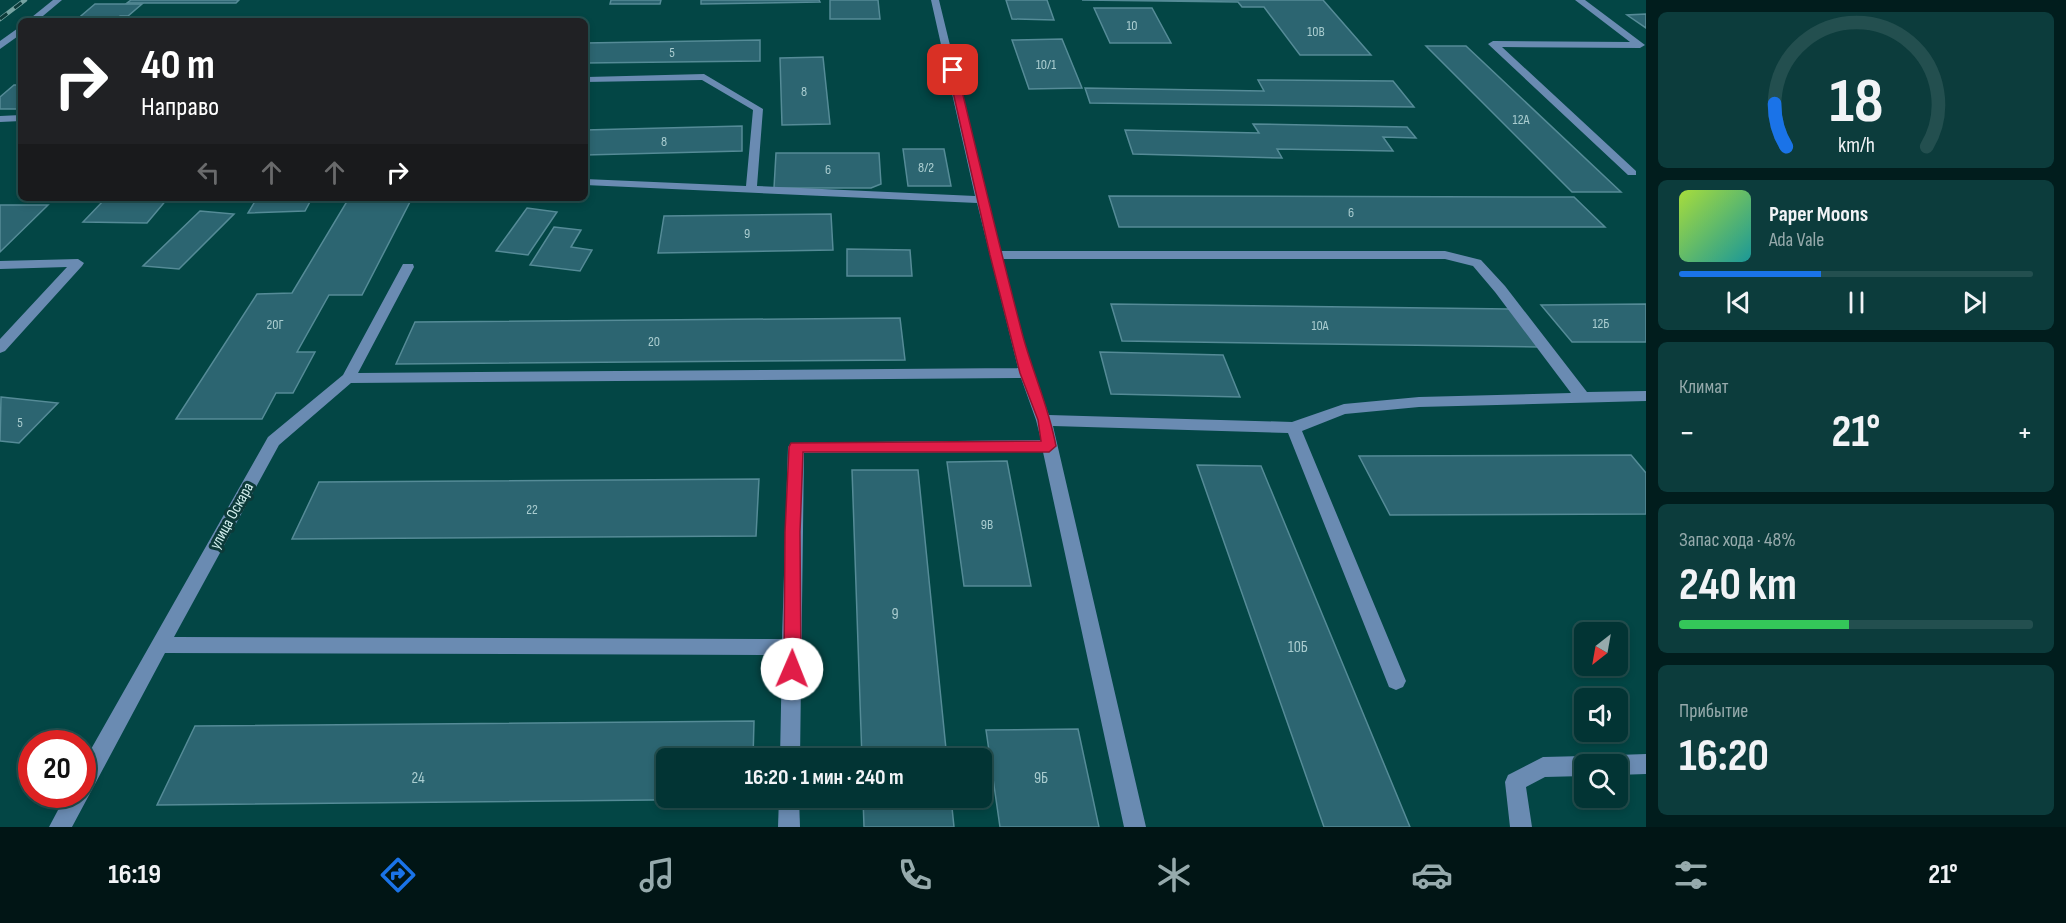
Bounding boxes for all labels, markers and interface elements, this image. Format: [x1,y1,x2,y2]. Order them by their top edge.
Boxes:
house number: 10 [1126,17,1138,34]
house number: 10В [1307,23,1325,40]
text: 40 m [141,40,215,91]
icon: right [42,42,120,120]
house number: 5 [669,44,675,61]
pin [927,44,978,95]
icon: arrive [936,53,969,86]
house number: 10/1 [1036,56,1056,73]
text: 18 [1829,65,1883,140]
house number: 8 [801,83,807,100]
text: Направо [141,91,219,123]
house number: 12А [1513,111,1530,128]
house number: 8 [661,133,667,150]
text: km/h [1837,133,1875,158]
icon: left [192,156,225,189]
icon: ahead [255,156,288,189]
icon: ahead [318,156,351,189]
icon: right [381,156,414,189]
house number: 8/2 [918,159,934,176]
house number: 6 [825,161,831,178]
text: Paper Moons [1769,201,1868,228]
house number: 6 [1348,204,1354,221]
house number: 9 [744,225,750,242]
text: Ada Vale [1769,228,1824,252]
icon: previous [1722,286,1755,319]
icon: pause [1840,286,1873,319]
icon: next [1958,286,1991,319]
house number: 12Б [1593,315,1609,332]
house number: 20Г [266,316,284,333]
house number: 10А [1311,317,1330,334]
house number: 20 [648,333,660,350]
text: Климат [1679,375,1729,399]
text: 21° [1832,405,1880,460]
text: − [1679,413,1695,453]
text: + [2017,413,2033,453]
house number: 5 [17,414,23,431]
street label: улица Оскара [206,479,258,553]
house number: 22 [526,501,538,518]
house number: 9В [981,516,993,533]
text: Запас хода · 48% [1679,528,1796,552]
text: 240 km [1679,558,1797,613]
house number: 9 [891,605,899,624]
north arrow [1574,622,1628,676]
map controls [1574,622,1628,808]
position arrow [760,637,824,701]
house number: 10Б [1288,638,1308,657]
button: sound [1574,688,1628,742]
text: Прибытие [1679,699,1748,723]
text: 16:20 [1679,729,1769,784]
speed limit sign: 20 [18,730,96,808]
button: search [1574,754,1628,808]
text: 16:20 · 1 мин · 240 m [744,764,904,791]
house number: 24 [411,769,425,788]
house number: 9Б [1034,769,1048,788]
icon: directions [377,854,419,896]
icon: music [636,854,678,896]
icon: phone [894,854,936,896]
icon: climate [1153,854,1195,896]
icon: car [1411,854,1453,896]
icon: filters [1670,854,1712,896]
text: 16:19 [108,859,161,891]
text: 21° [1928,859,1958,891]

